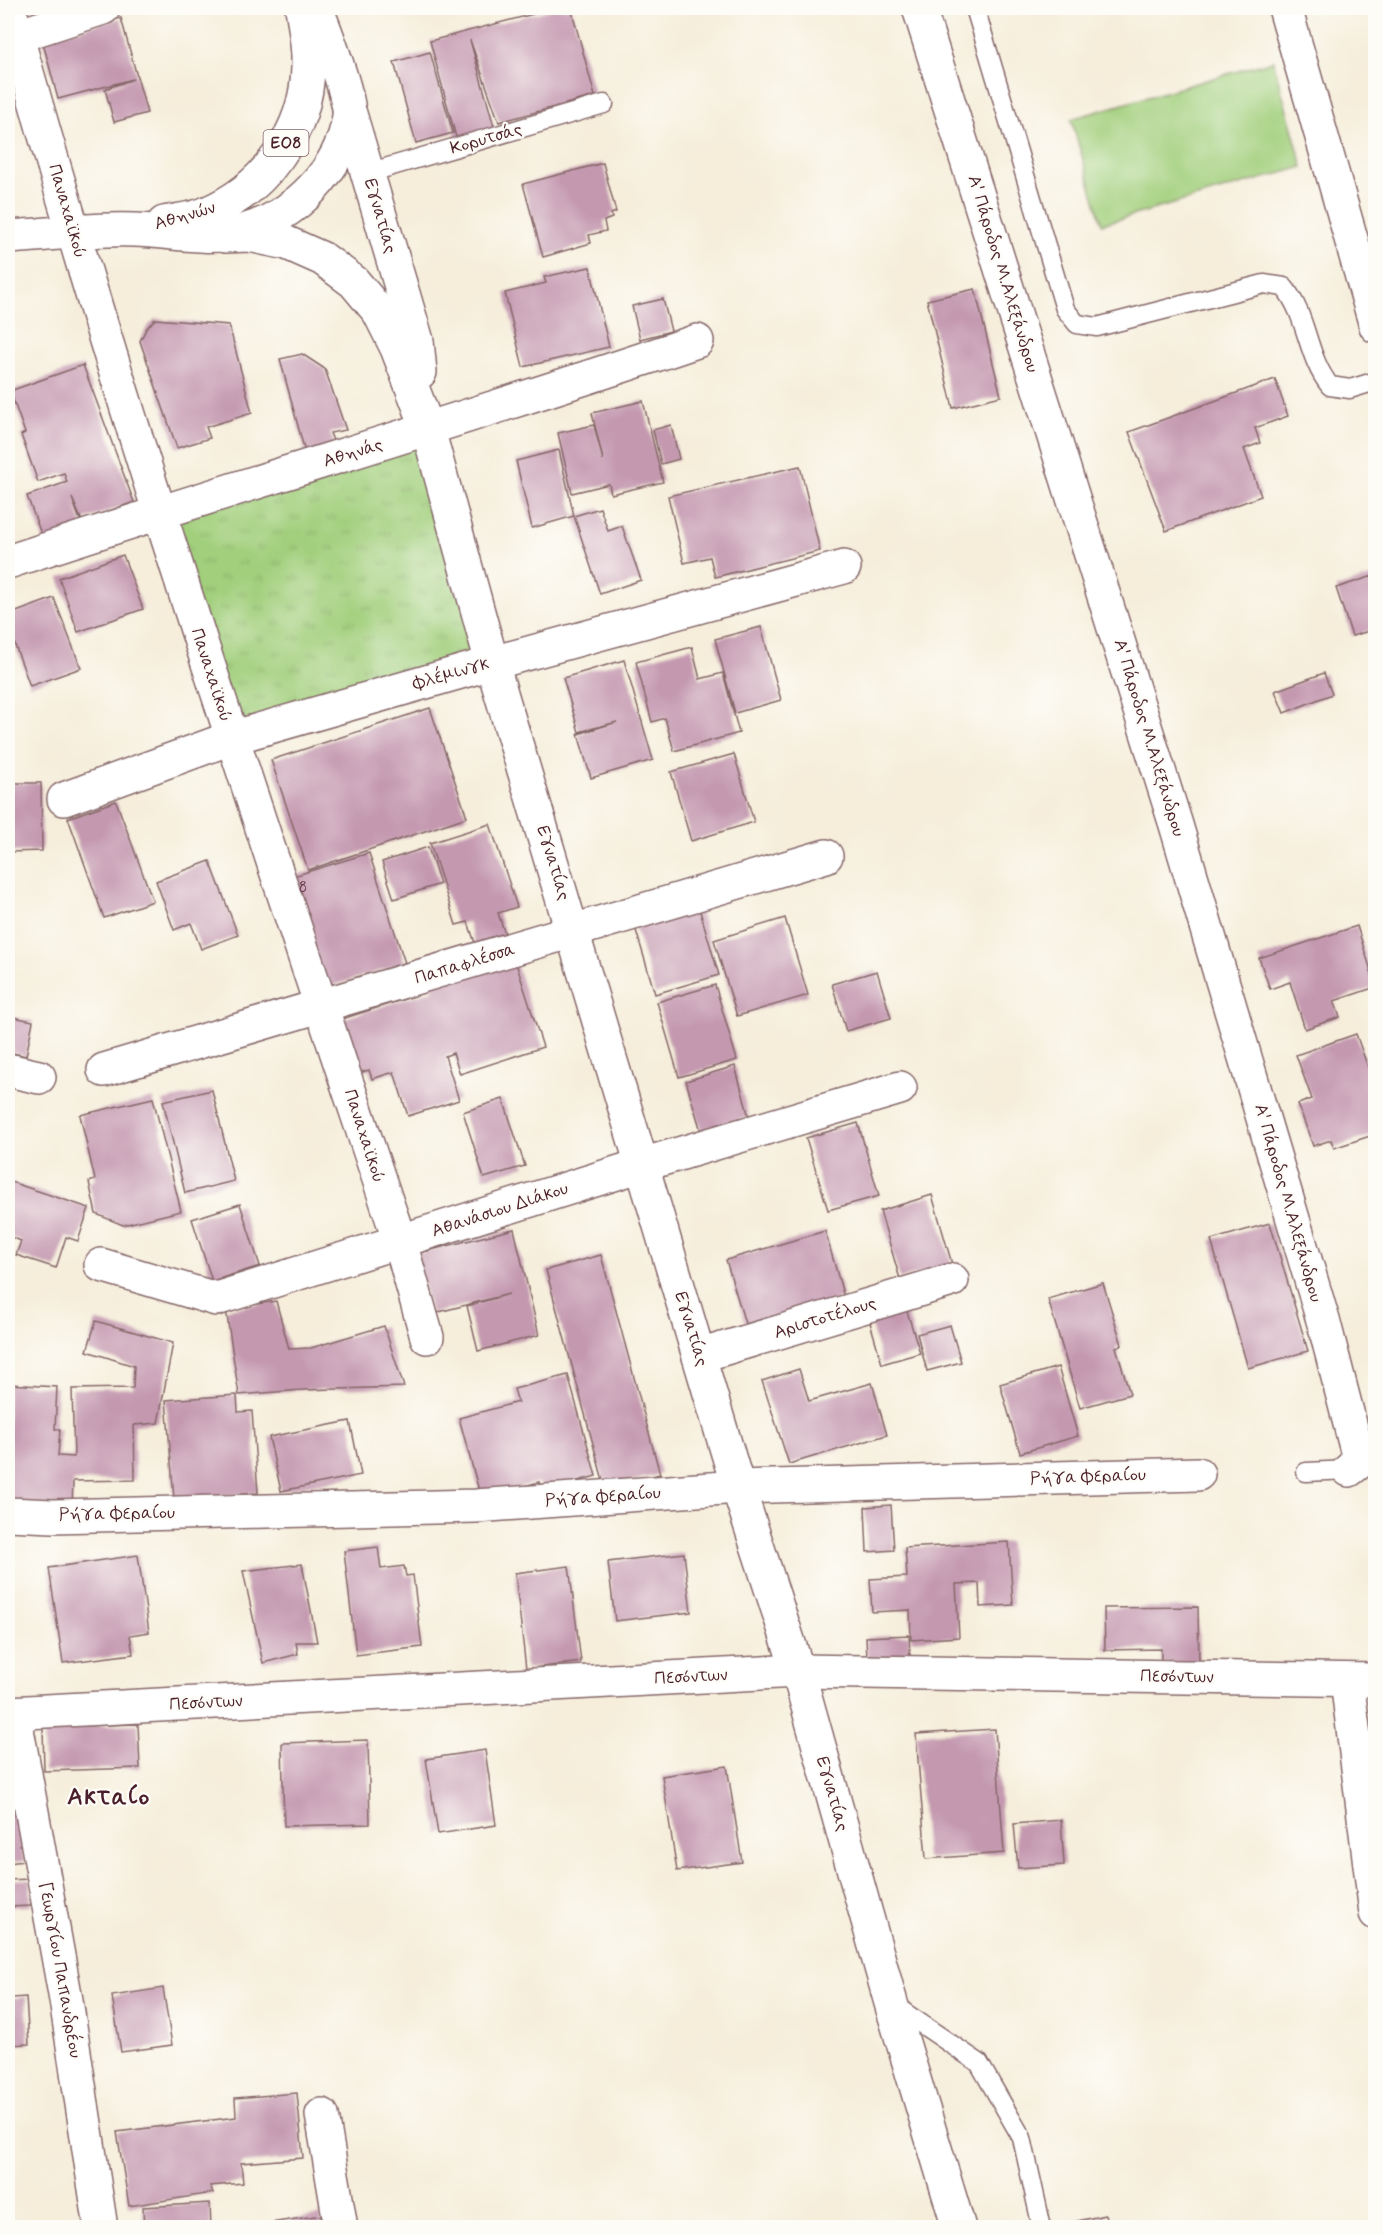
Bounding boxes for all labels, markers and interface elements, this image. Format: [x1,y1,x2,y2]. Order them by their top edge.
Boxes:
street label: Κορυτσάς [447,117,525,161]
road number: ΕΟ8 [264,130,308,156]
street label: Παναχαϊκού [42,161,92,261]
street label: Α' Πάροδος Μ.Αλεξάνδρου [962,172,1044,376]
street label: Εγνατίας [358,176,402,256]
street label: Αθηνών [152,196,218,236]
street label: Αθηνάς [320,433,386,473]
street label: Παναχαϊκού [185,625,237,725]
street label: Α' Πάροδος Μ.Αλεξάνδρου [1108,636,1190,840]
street label: Φλέμινγκ [409,651,492,697]
street label: Εγνατίας [530,823,576,903]
house number: 8 [299,878,307,898]
street label: Παπαφλέσσα [412,936,518,991]
street label: Παναχαϊκού [338,1086,390,1186]
street label: Α' Πάροδος Μ.Αλεξάνδρου [1248,1101,1328,1305]
street label: Αθανάσιου Διάκου [429,1177,571,1243]
street label: Εγνατίας [668,1289,714,1369]
street label: Αριστοτέλους [771,1290,879,1345]
street label: Ρήγα Φεραίου [1030,1463,1146,1491]
street label: Ρήγα Φεραίου [544,1481,662,1513]
street label: Ρήγα Φεραίου [59,1501,175,1527]
street label: Πεσόντων [654,1663,728,1691]
street label: Πεσόντων [1140,1664,1214,1690]
street label: Πεσόντων [169,1689,243,1717]
street label: Εγνατίας [810,1754,854,1834]
district label: Ακταίο [67,1782,151,1813]
street label: Γεωργίου Παπανδρέου [33,1880,88,2060]

